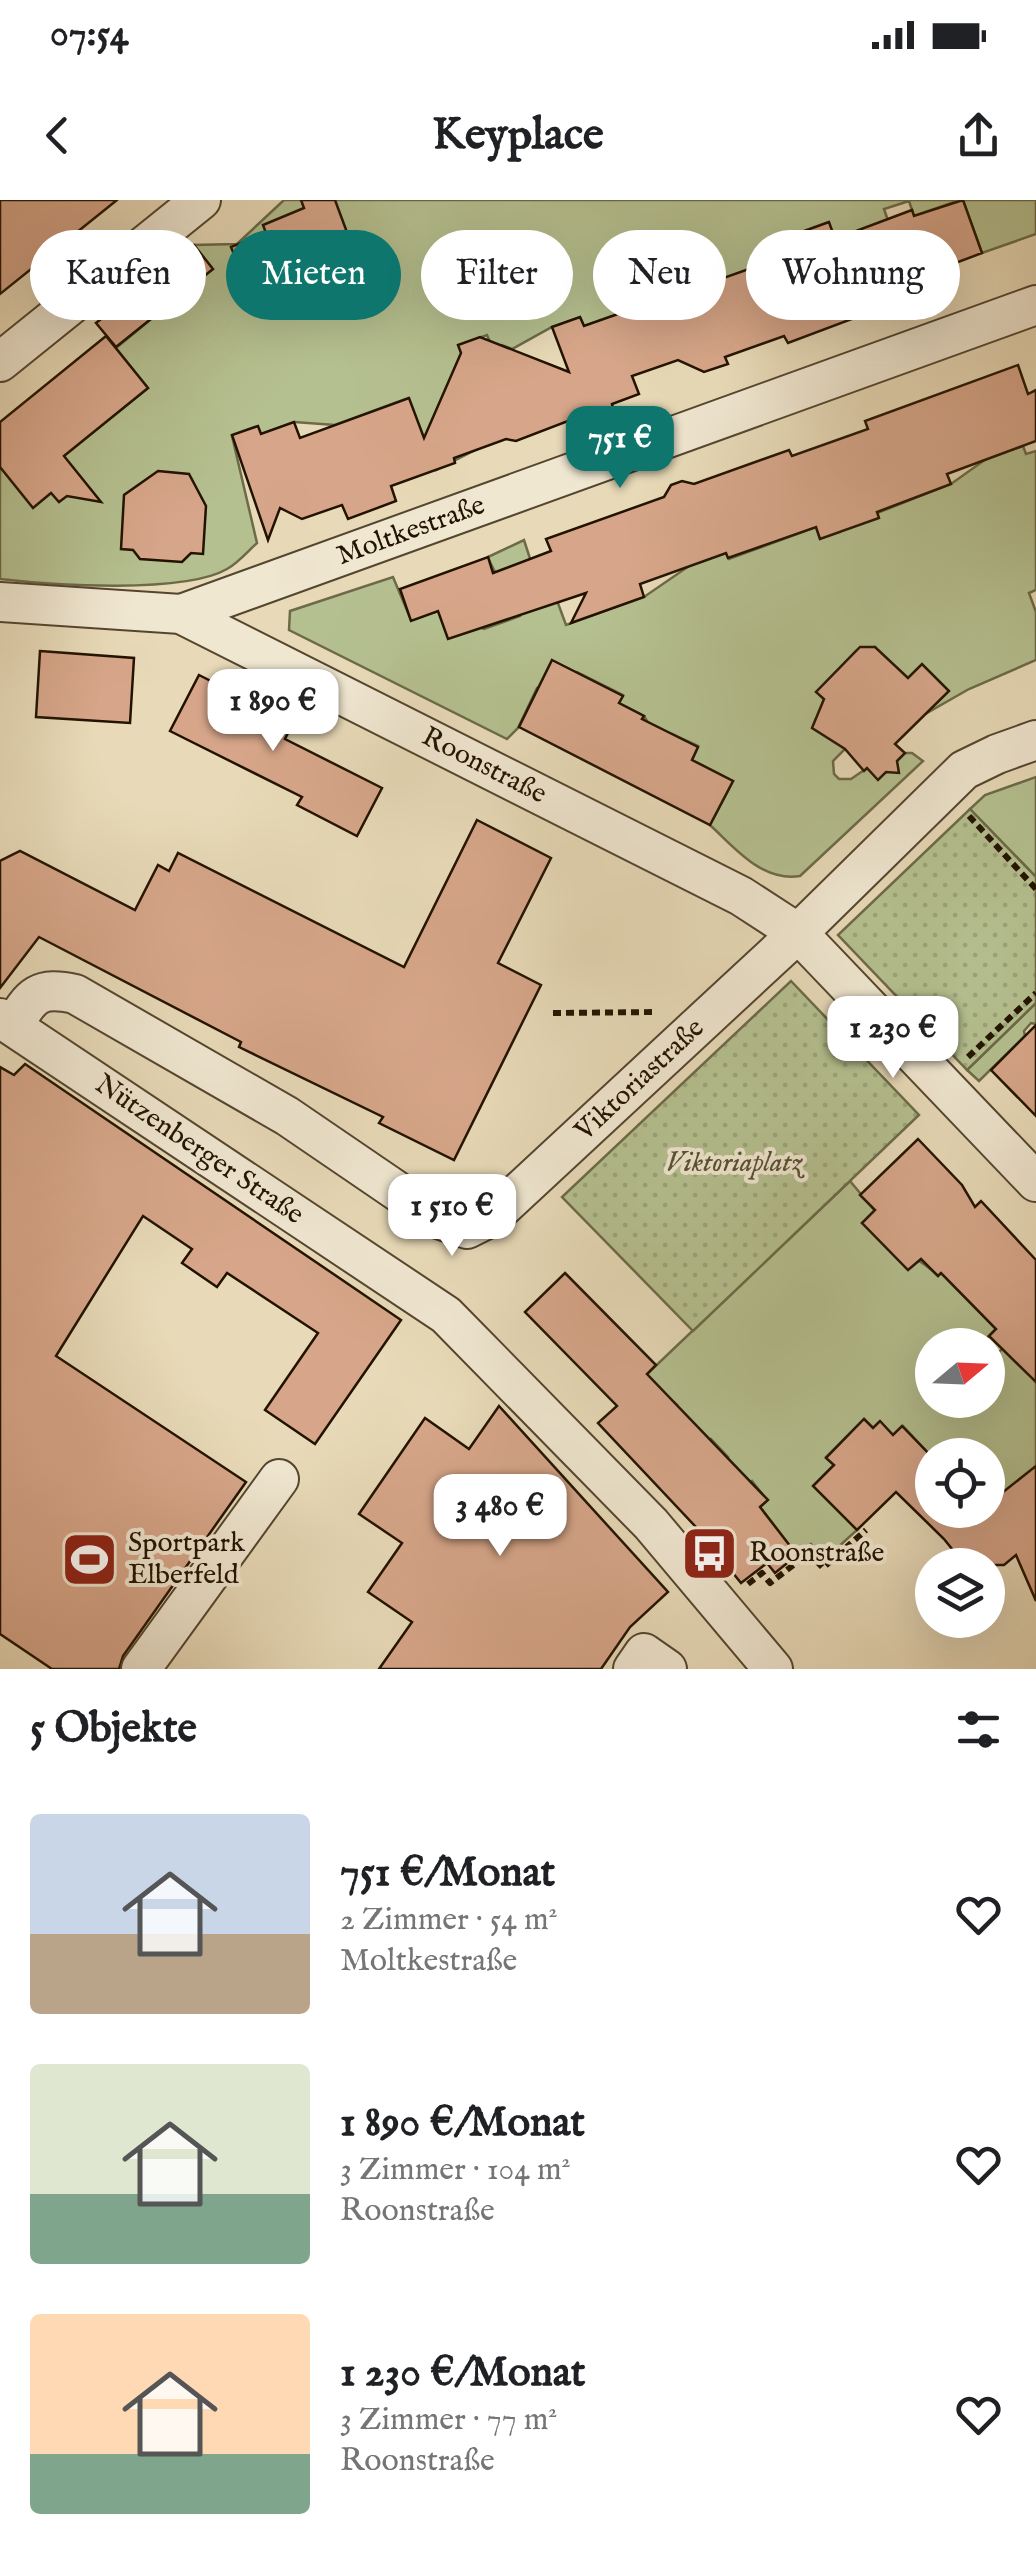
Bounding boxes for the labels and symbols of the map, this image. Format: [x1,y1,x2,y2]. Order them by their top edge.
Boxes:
pin: 751 € [550,406,690,491]
street label: Moltkestraße [332,488,490,574]
pin: 1 890 € [181,669,365,754]
street label: Roonstraße [416,720,552,812]
pin: 1 230 € [801,996,985,1081]
street label: Viktoriastraße [567,1011,712,1150]
street label: Nützenberger Straße [88,1067,310,1233]
park label: Viktoriaplatz [666,1146,806,1181]
pin: 1 510 € [360,1174,544,1259]
north arrow [915,1328,1005,1418]
pin: 3 480 € [408,1474,592,1559]
bus stop icon: Roonstraße [680,1523,740,1583]
place label: Sportpark Elberfeld [128,1526,246,1593]
sports icon: Sportpark Elberfeld [59,1529,119,1589]
place label: Roonstraße [749,1536,884,1571]

